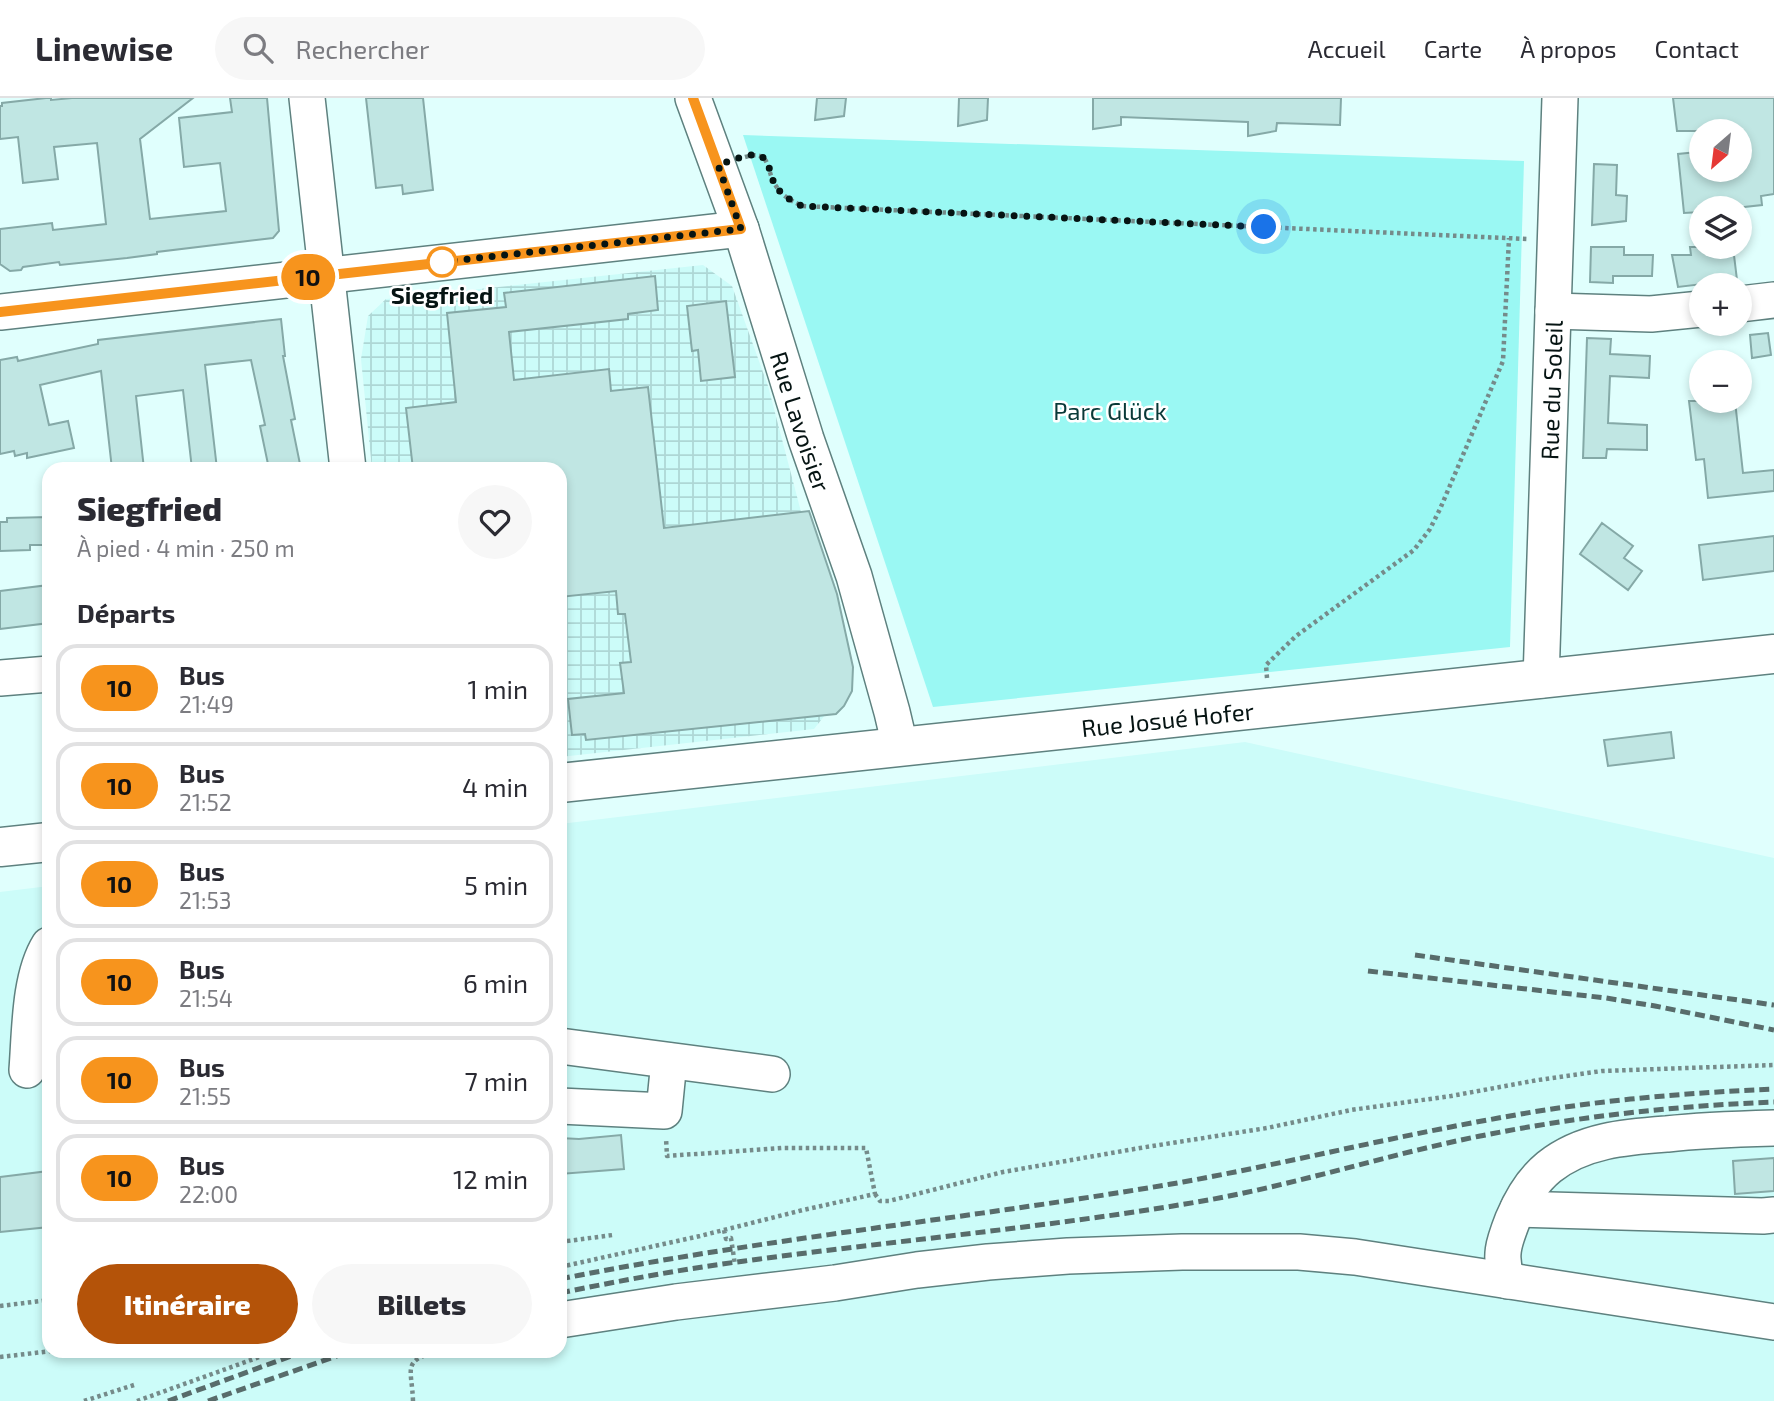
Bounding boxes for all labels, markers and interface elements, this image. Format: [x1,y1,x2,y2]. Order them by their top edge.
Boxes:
search box [215,17,705,80]
text: Linewise [35,28,173,68]
icon: search [239,29,277,67]
text: Rechercher [295,33,429,64]
text: Accueil [1308,34,1386,63]
text: Carte [1424,34,1482,63]
text: À propos [1520,34,1617,63]
text: Contact [1655,34,1739,63]
north arrow [1689,119,1752,182]
map controls [1689,119,1752,413]
button: layers [1689,196,1752,259]
your location [1246,209,1281,244]
marker: Siegfried [427,247,457,277]
line badge: 10 [276,254,340,300]
text: 10 [295,262,321,291]
button: + [1689,273,1752,336]
place label: Siegfried [391,280,493,309]
street label: Rue du Soleil [1534,320,1567,461]
street label: Rue Lavoisier [765,348,838,495]
button: − [1689,350,1752,413]
park label: Parc Glück [1053,396,1167,425]
button: heart [458,485,532,559]
text: Siegfried [77,488,222,528]
text: À pied · 4 min · 250 m [77,534,295,562]
text: Départs [77,597,175,628]
text: Bus [179,659,225,690]
text: 10 [107,673,132,702]
text: 1 min [468,673,528,704]
text: 21:49 [179,690,234,718]
street label: Rue Josué Hofer [1080,695,1256,742]
text: Bus [179,757,225,788]
text: 10 [107,771,132,800]
text: 4 min [462,771,528,802]
text: 21:52 [179,788,232,816]
text: Bus [179,855,225,886]
text: 10 [107,869,132,898]
text: 5 min [464,869,528,900]
text: 21:53 [179,886,232,914]
text: Bus [179,953,225,984]
text: 10 [107,967,132,996]
text: 6 min [463,967,528,998]
text: 21:54 [179,984,233,1012]
text: Bus [179,1051,225,1082]
text: 10 [107,1065,132,1094]
text: 7 min [465,1065,528,1096]
text: 21:55 [179,1082,231,1110]
text: Bus [179,1149,225,1180]
text: 10 [107,1163,132,1192]
text: 12 min [453,1163,528,1194]
text: 22:00 [179,1180,238,1208]
button: Itinéraire [77,1264,298,1344]
button: Billets [312,1264,532,1344]

